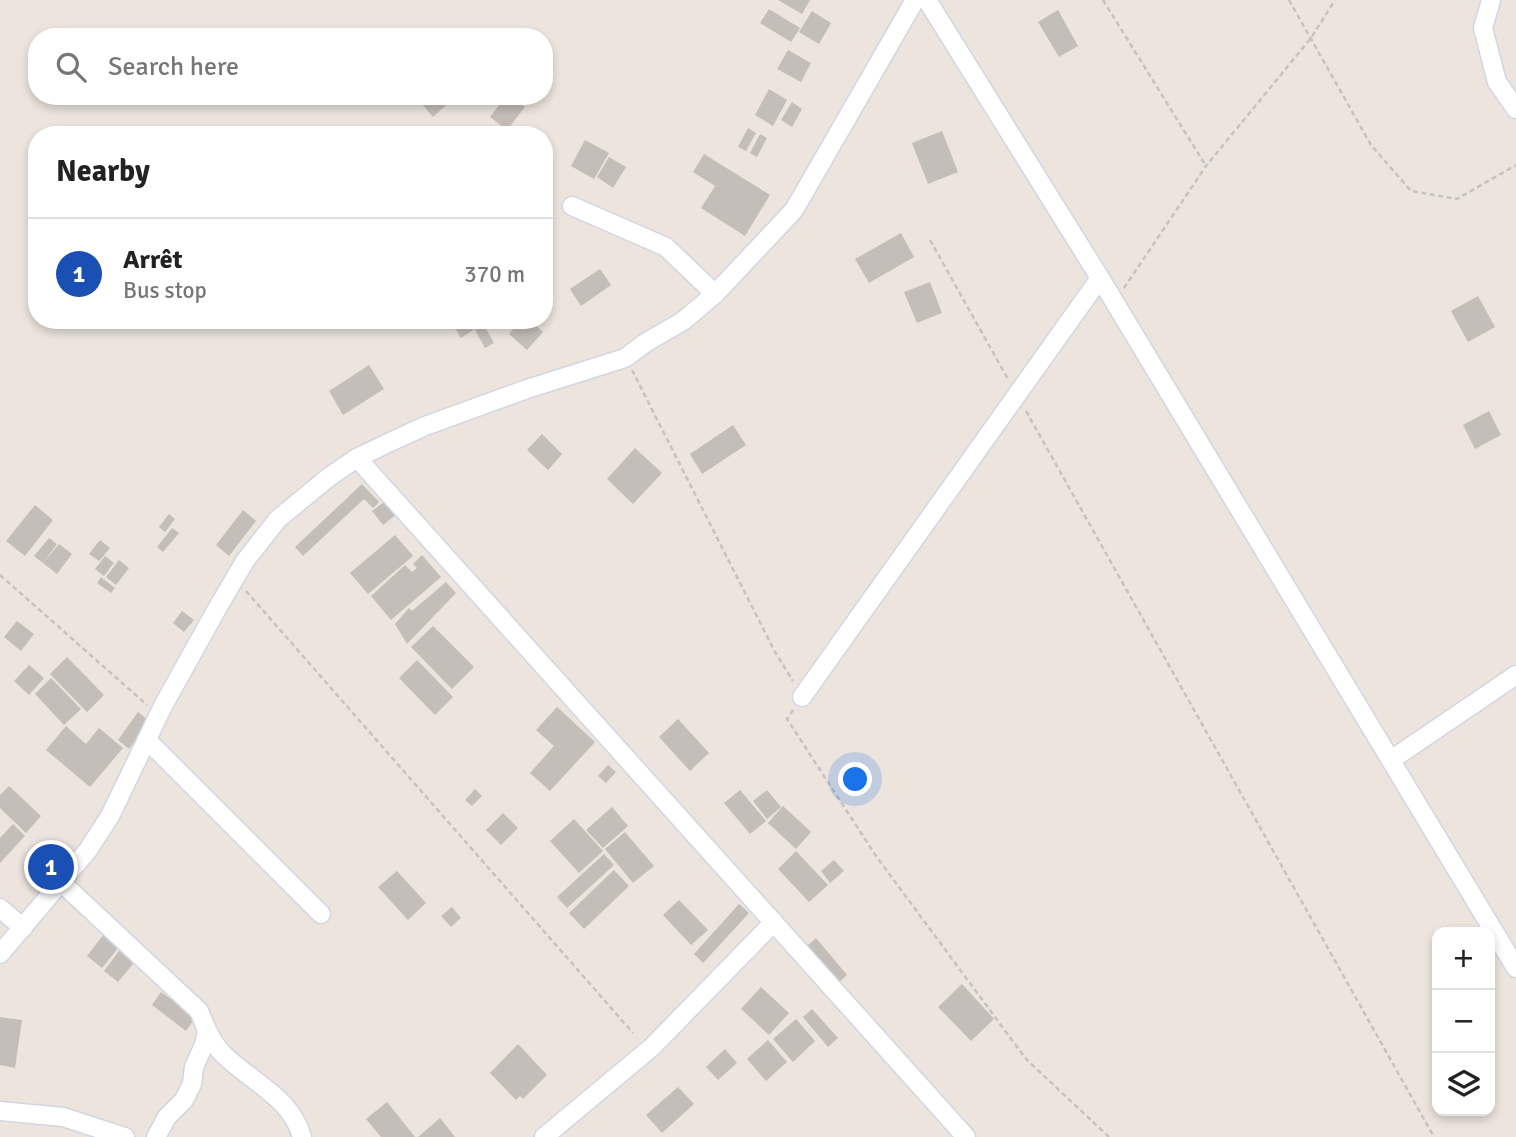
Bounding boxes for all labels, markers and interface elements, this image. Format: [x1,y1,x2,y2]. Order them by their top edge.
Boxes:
search box [28,28,553,105]
icon: search [52,48,90,86]
text: Search here [108,51,239,83]
text: Nearby [56,153,150,190]
text: Arrêt [123,244,183,276]
text: 1 [73,260,85,289]
text: 370 m [464,260,525,289]
text: Bus stop [123,276,207,305]
your location [838,762,872,796]
pin: 1 [28,841,74,893]
map controls [1432,927,1495,1116]
button: + [1432,927,1495,990]
button: − [1432,990,1495,1053]
button: layers [1432,1053,1495,1116]

